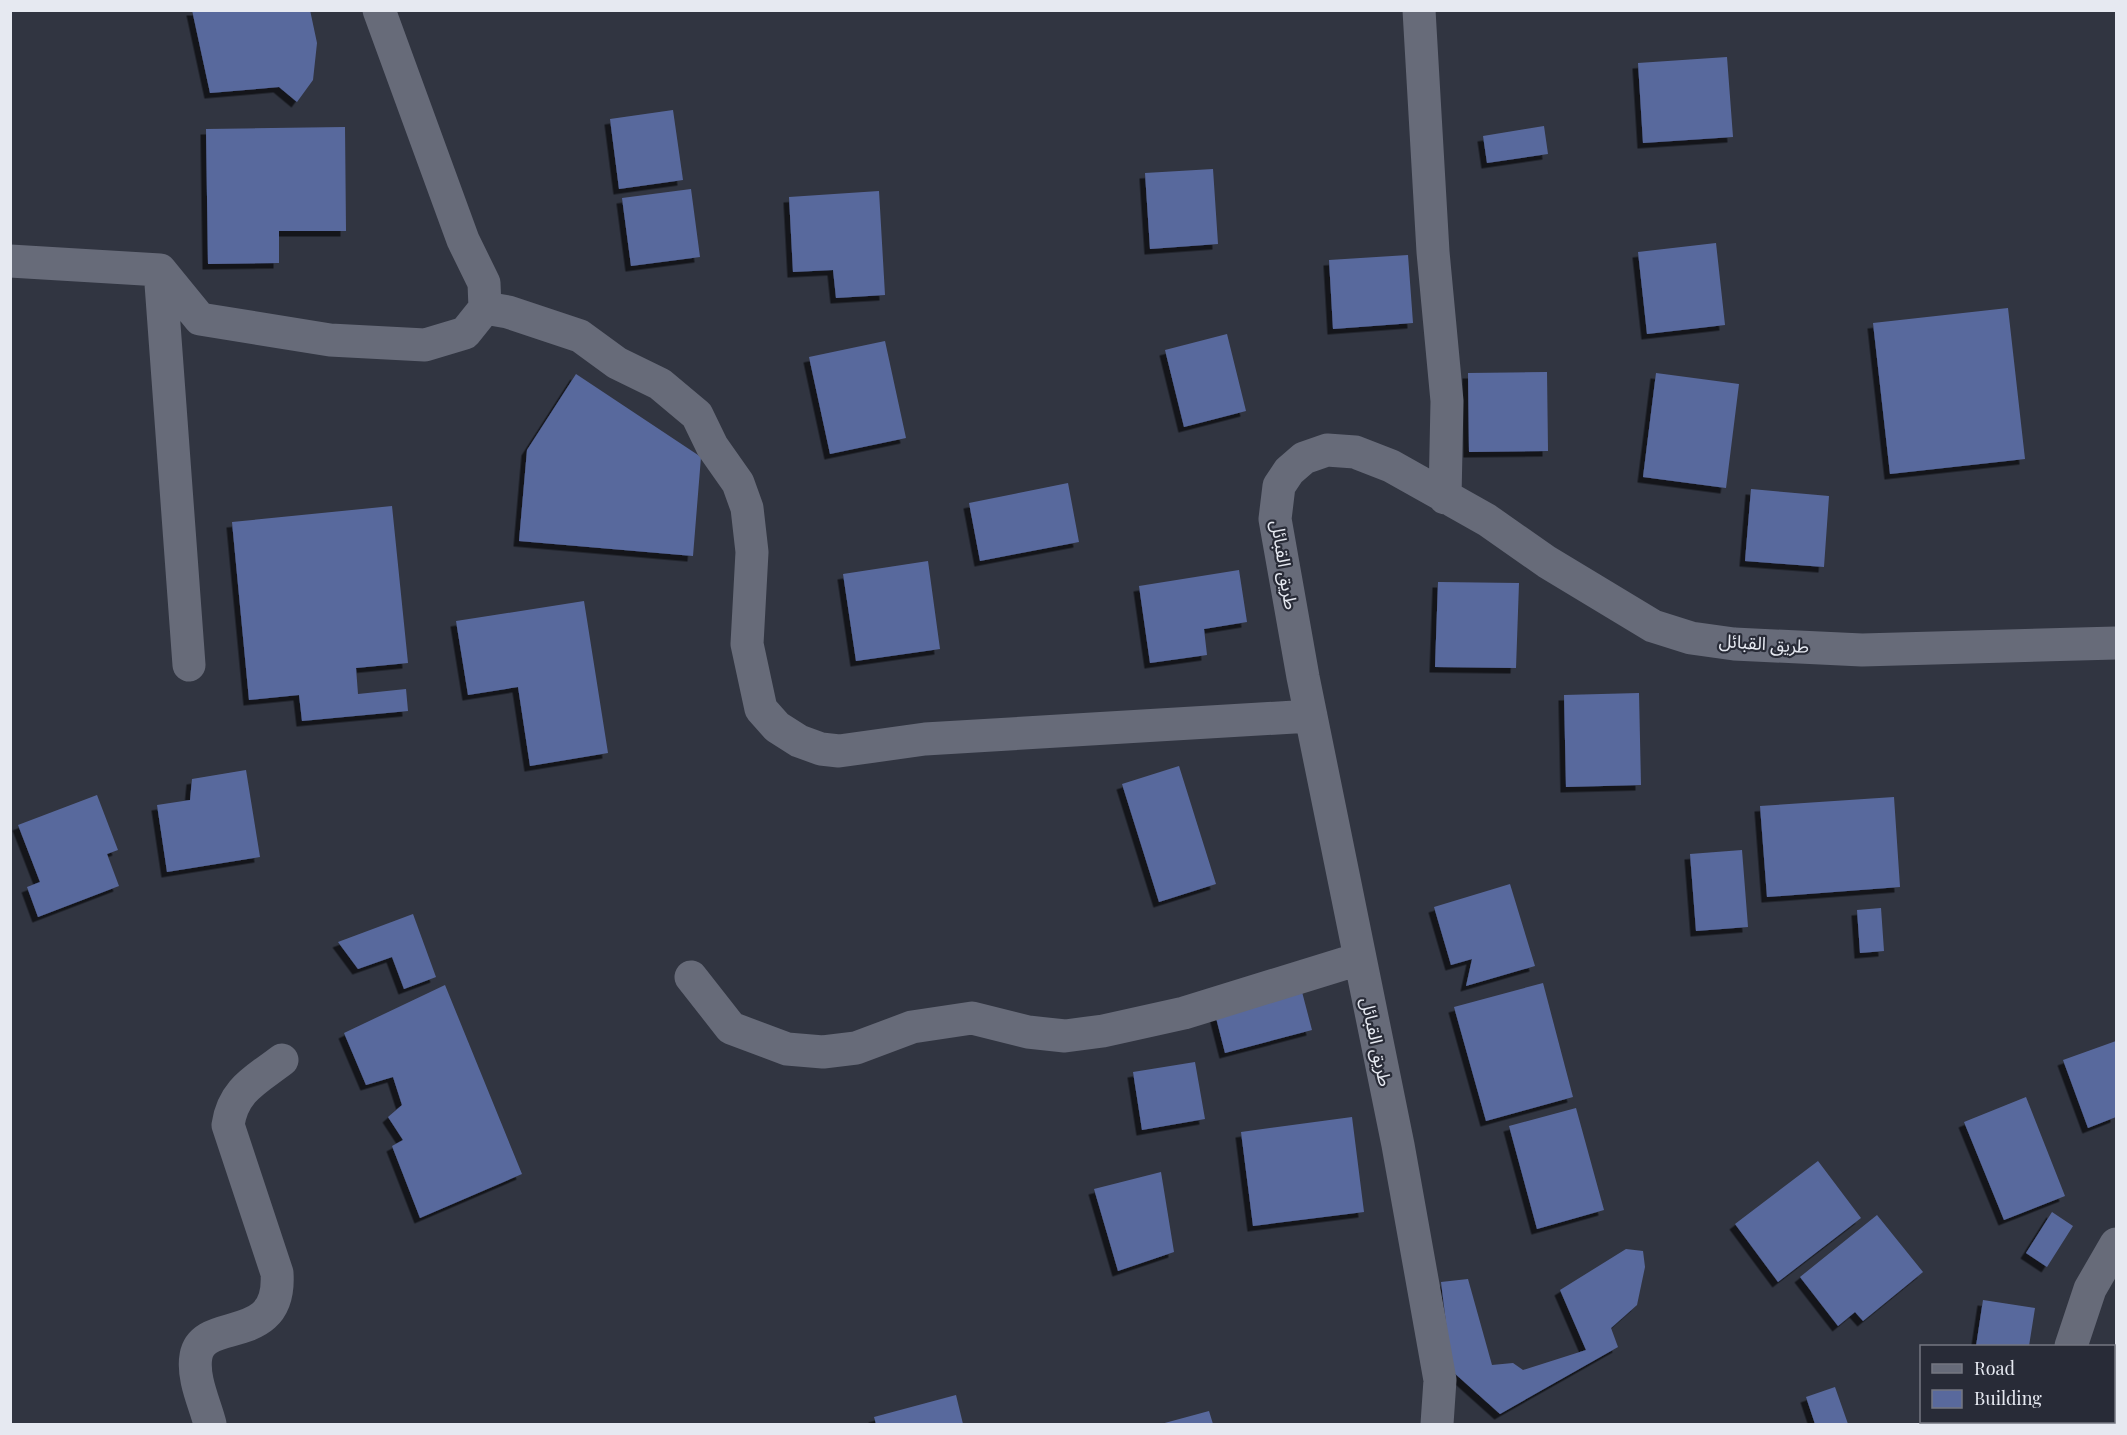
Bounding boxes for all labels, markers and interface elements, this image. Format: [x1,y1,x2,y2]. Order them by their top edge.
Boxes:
street label: طريق القبائل [1266,518,1304,611]
street label: طريق القبائل [1718,628,1810,658]
street label: طريق القبائل [1356,995,1398,1089]
legend [1920,1345,2115,1423]
text: Road [1974,1356,2015,1380]
text: Building [1974,1386,2042,1410]

